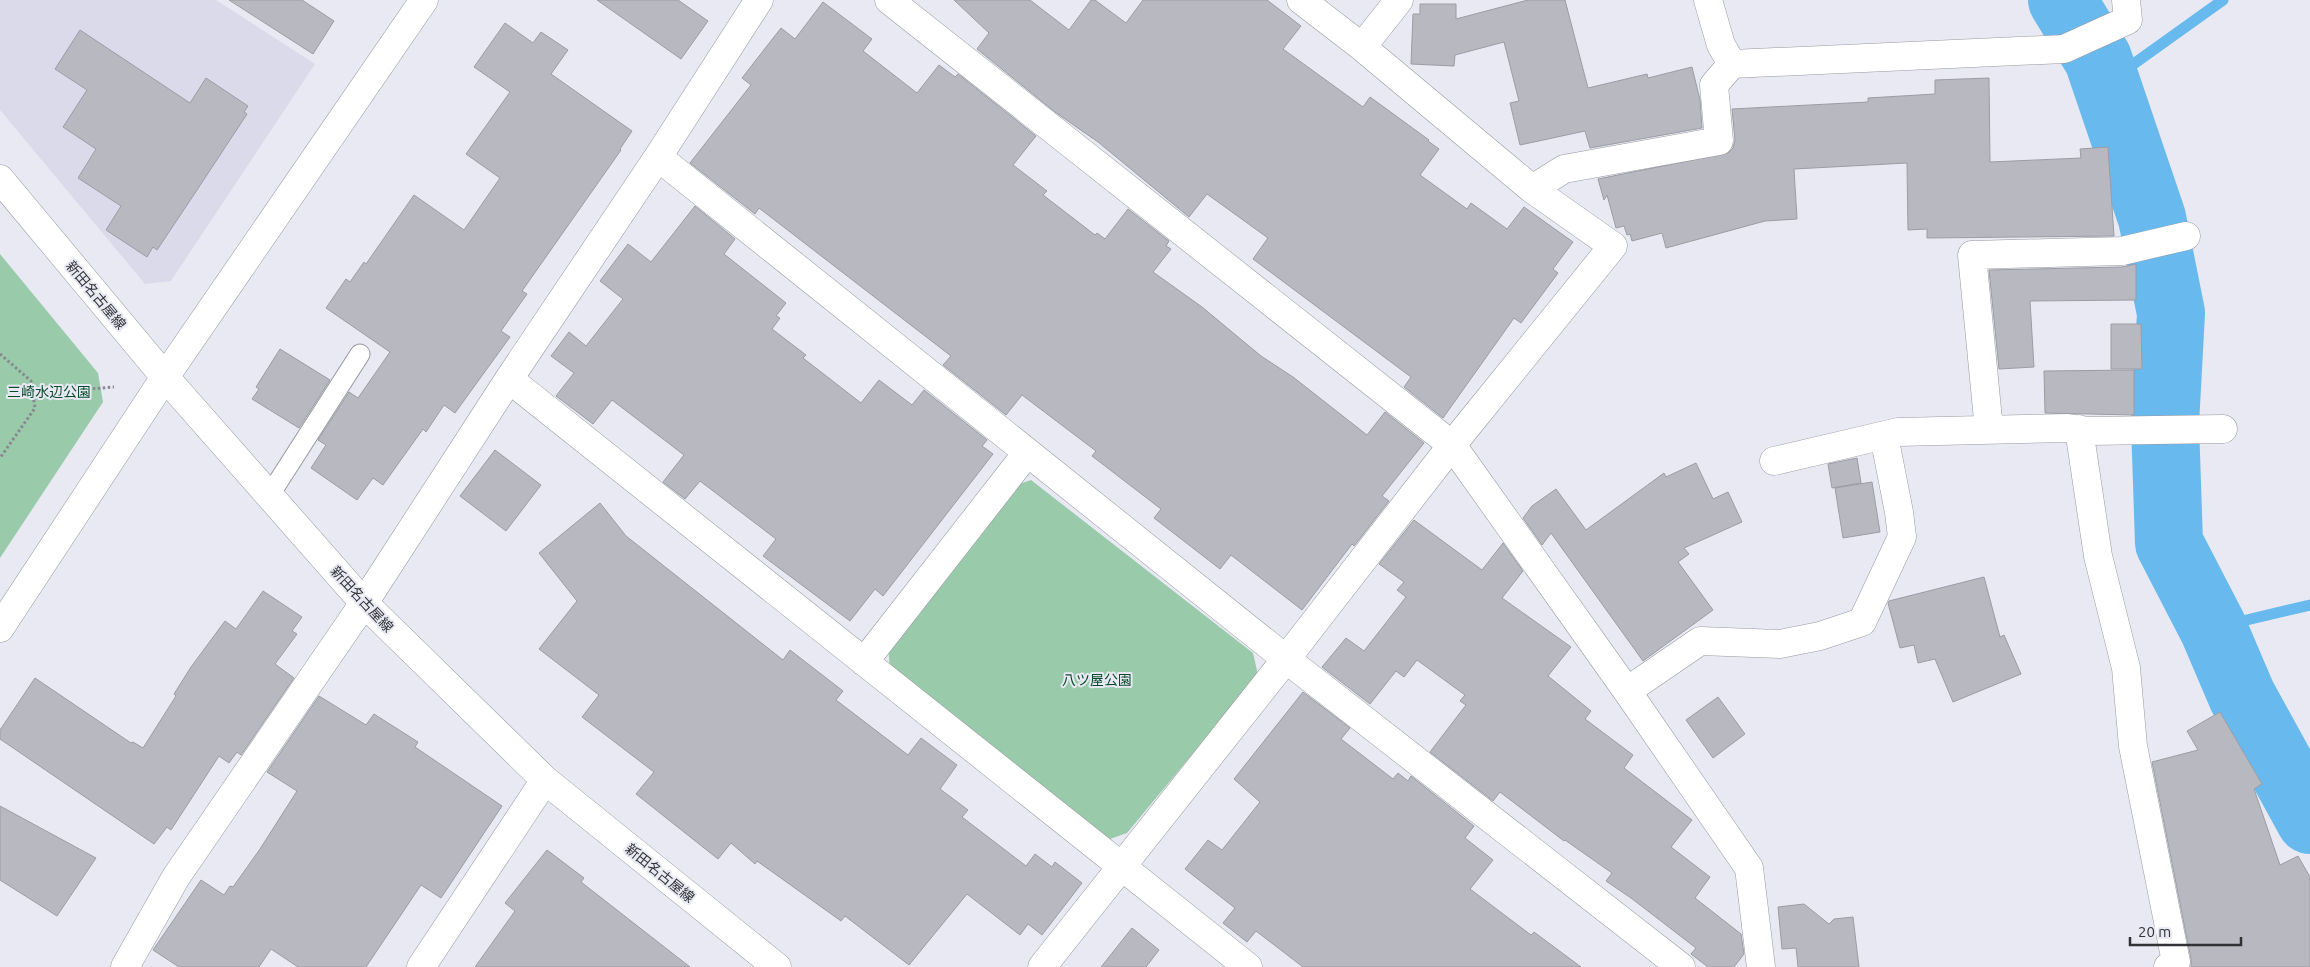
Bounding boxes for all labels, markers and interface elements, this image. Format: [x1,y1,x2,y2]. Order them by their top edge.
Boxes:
street label: 新田名古屋線 [63,258,129,332]
park label: 三崎水辺公園 [7,384,91,400]
street label: 新田名古屋線 [328,563,396,635]
park label: 八ツ屋公園 [1062,672,1132,688]
street label: 新田名古屋線 [622,840,698,906]
scale bar [2130,914,2241,946]
text: 20 m [2138,923,2171,940]

